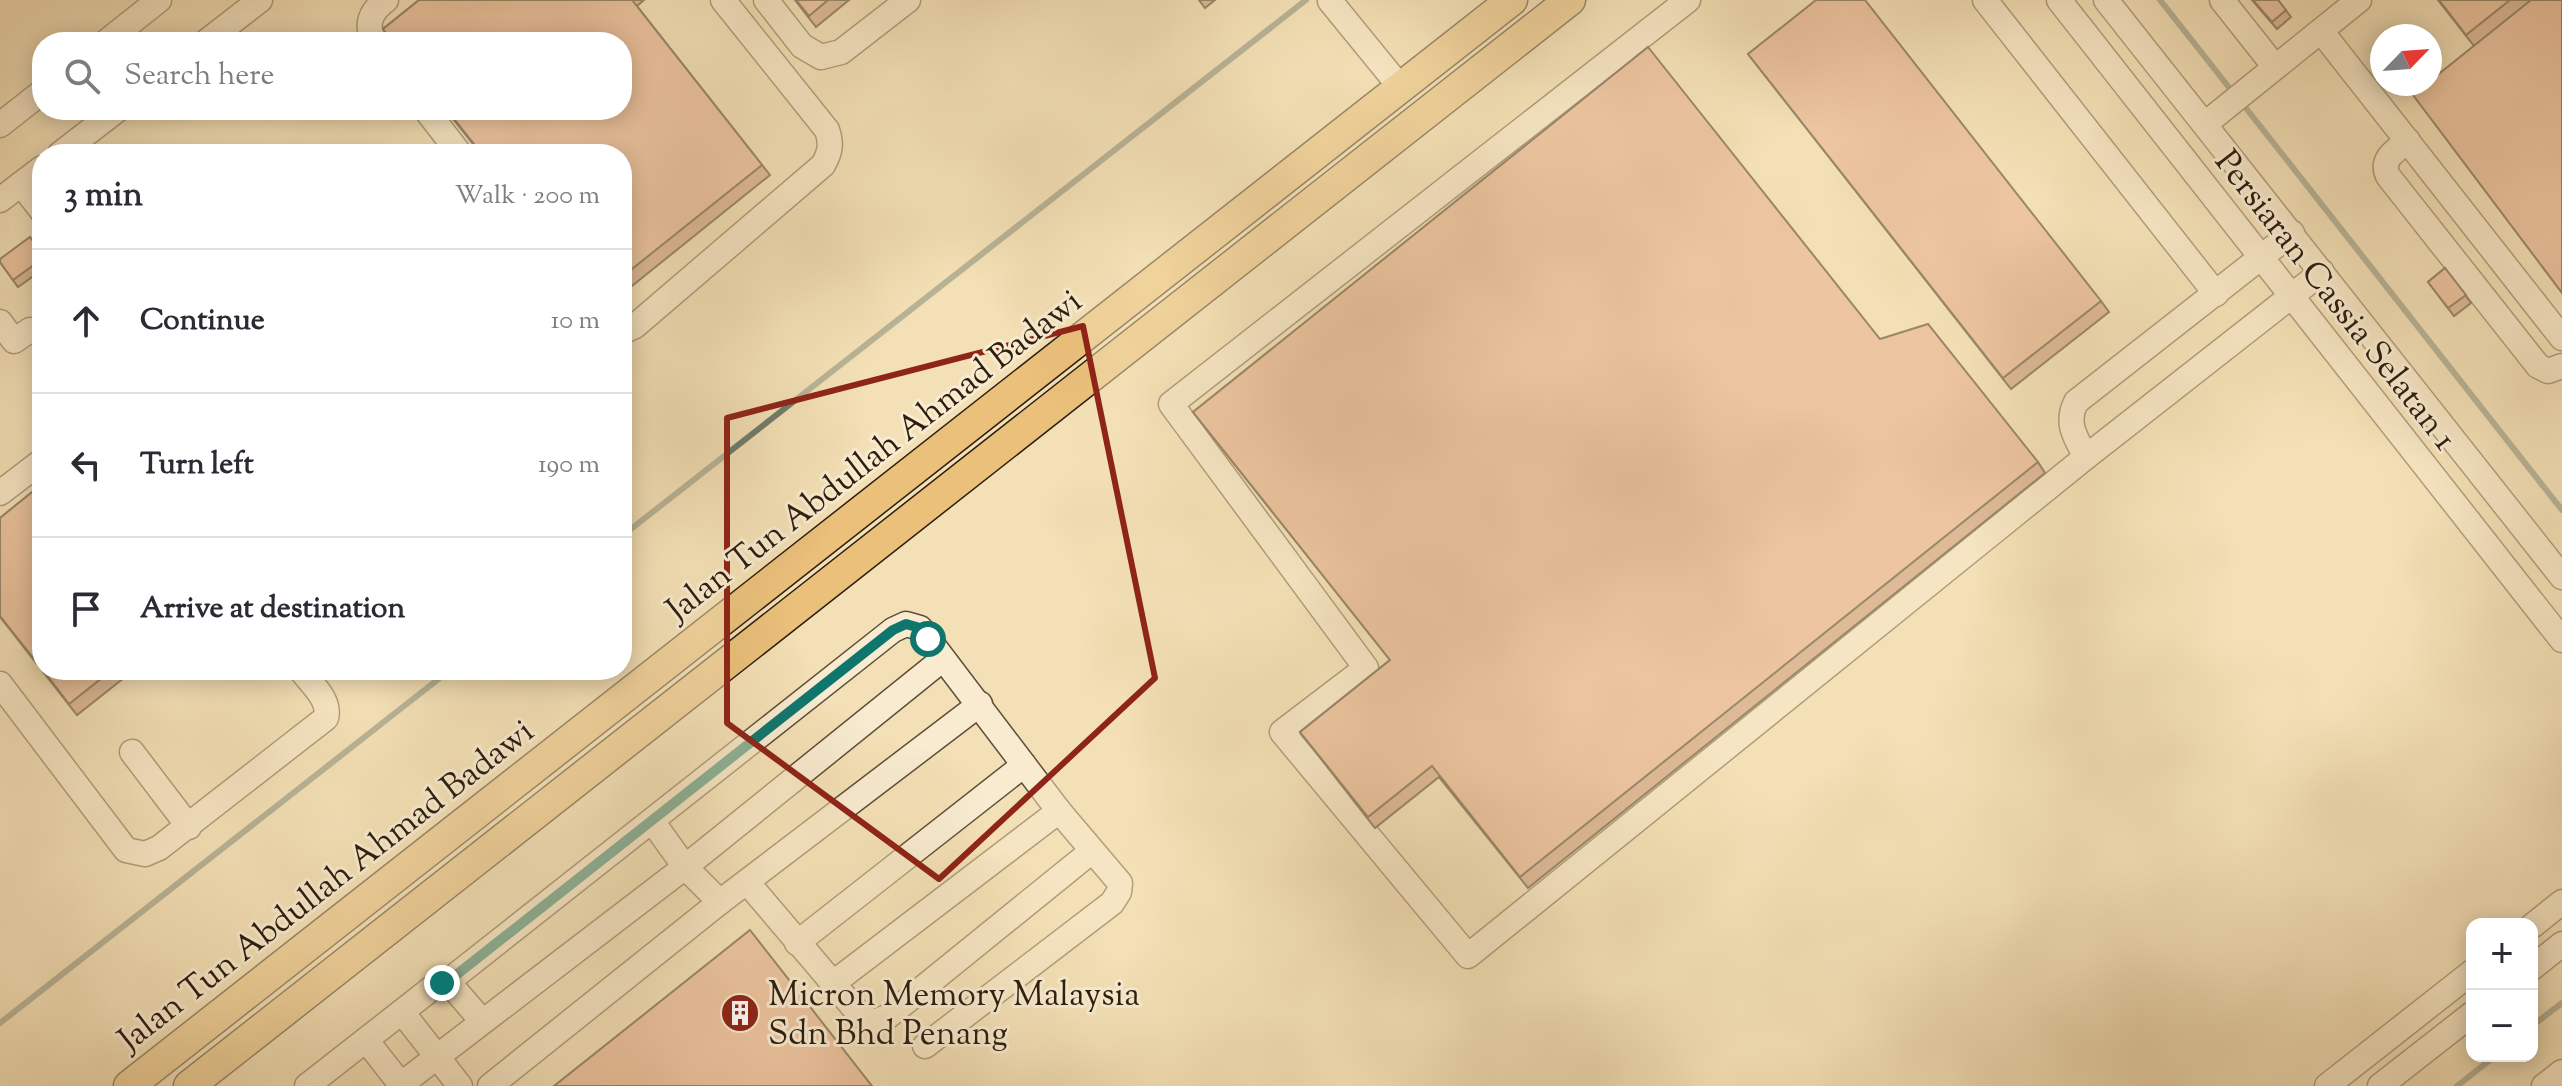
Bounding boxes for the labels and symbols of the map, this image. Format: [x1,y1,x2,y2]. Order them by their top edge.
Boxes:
north arrow [2370,24,2442,96]
street label: Persiaran Cassia Selatan 1 [2201,141,2467,462]
street label: Jalan Tun Abdullah Ahmad Badawi [655,279,1093,636]
route start [910,621,946,657]
street label: Jalan Tun Abdullah Ahmad Badawi [107,709,545,1066]
route end [424,965,460,1001]
place label: Micron Memory Malaysia Sdn Bhd Penang [768,972,1140,1060]
building icon: Micron Memory Malaysia Sdn Bhd Penang [719,992,761,1034]

